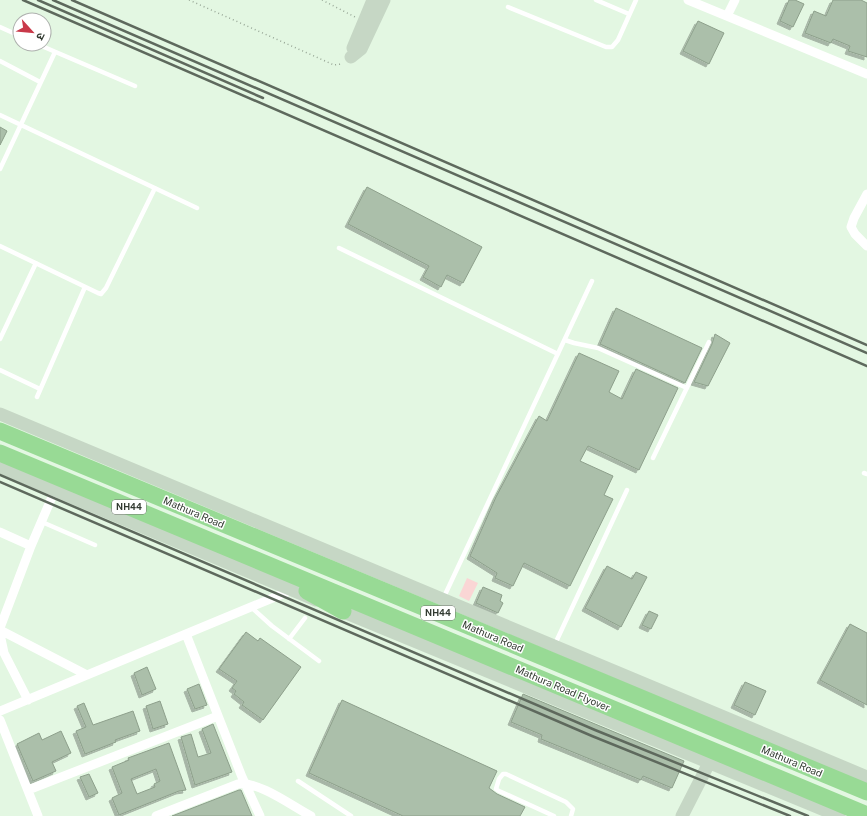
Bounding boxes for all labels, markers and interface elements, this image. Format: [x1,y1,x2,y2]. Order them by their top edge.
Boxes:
north arrow [12,12,52,52]
text: उ [34,31,48,43]
street label: Mathura Road [162,494,226,530]
road number: NH44 [112,500,146,514]
road number: NH44 [421,606,455,620]
street label: Mathura Road [461,618,525,654]
street label: Mathura Road Flyover [514,663,612,713]
street label: Mathura Road [760,743,824,779]

